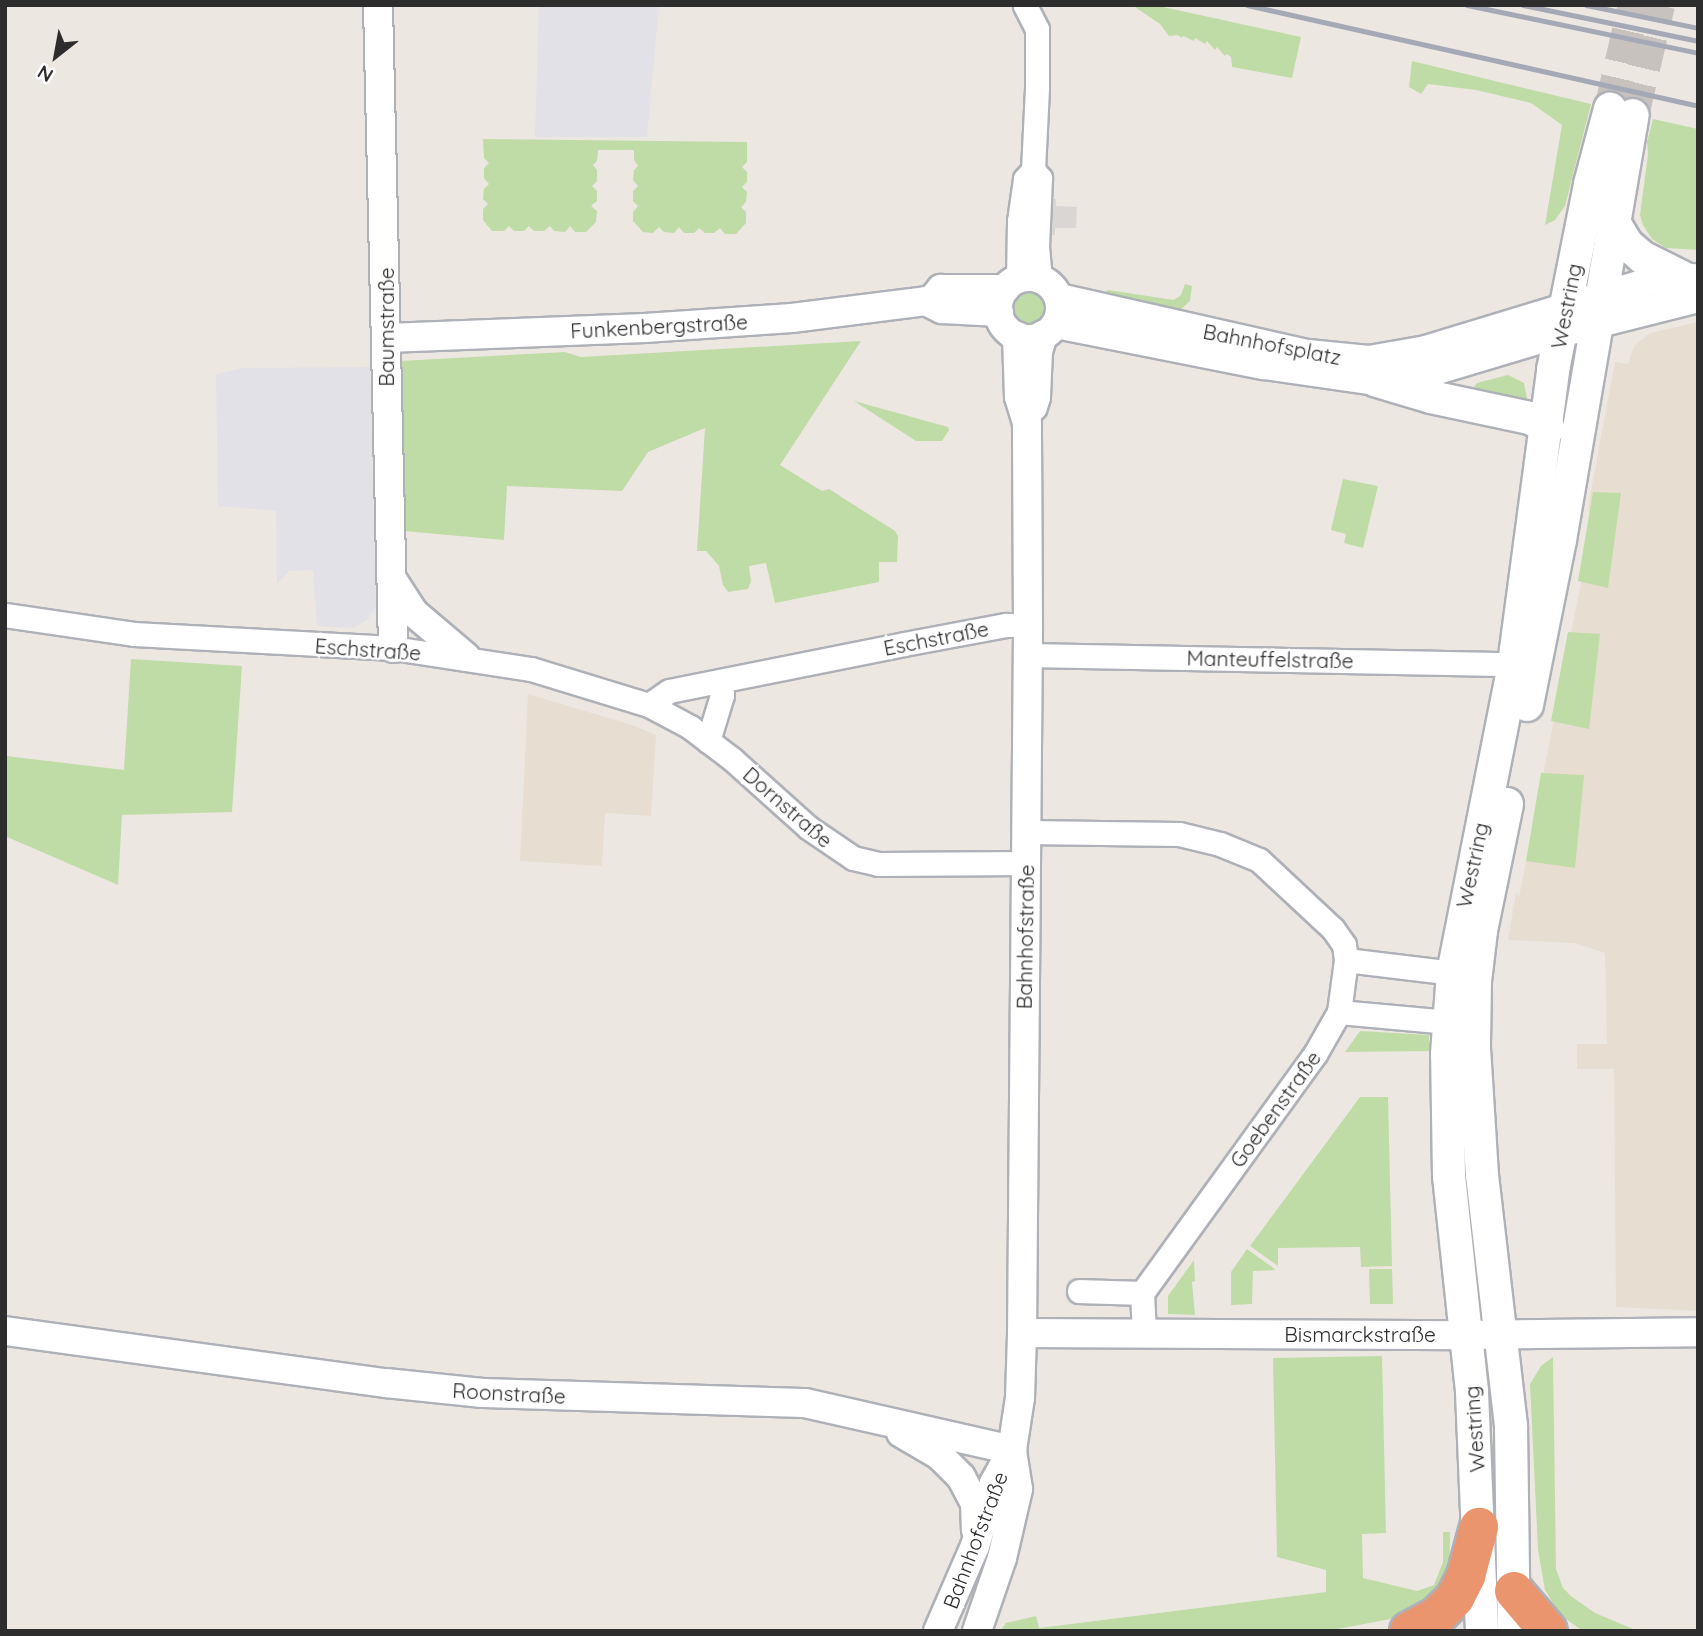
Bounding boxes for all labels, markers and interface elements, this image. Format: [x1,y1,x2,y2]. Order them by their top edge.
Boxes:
north arrow [21,21,91,91]
text: N [33,60,57,88]
street label: Westring [1545,261,1587,351]
street label: Baumstraße [373,267,399,387]
street label: Funkenbergstraße [570,309,748,343]
street label: Bahnhofsplatz [1201,318,1343,370]
street label: Eschstraße [881,615,991,661]
street label: Eschstraße [314,633,422,665]
street label: Manteuffelstraße [1186,645,1354,673]
street label: Dornstraße [738,761,838,853]
street label: Westring [1451,820,1493,910]
street label: Bahnhofstraße [1011,864,1039,1010]
street label: Goebenstraße [1224,1046,1326,1172]
street label: Bismarckstraße [1284,1321,1436,1347]
street label: Roonstraße [452,1377,566,1409]
street label: Westring [1458,1385,1490,1473]
street label: Bahnhofstraße [937,1468,1013,1612]

